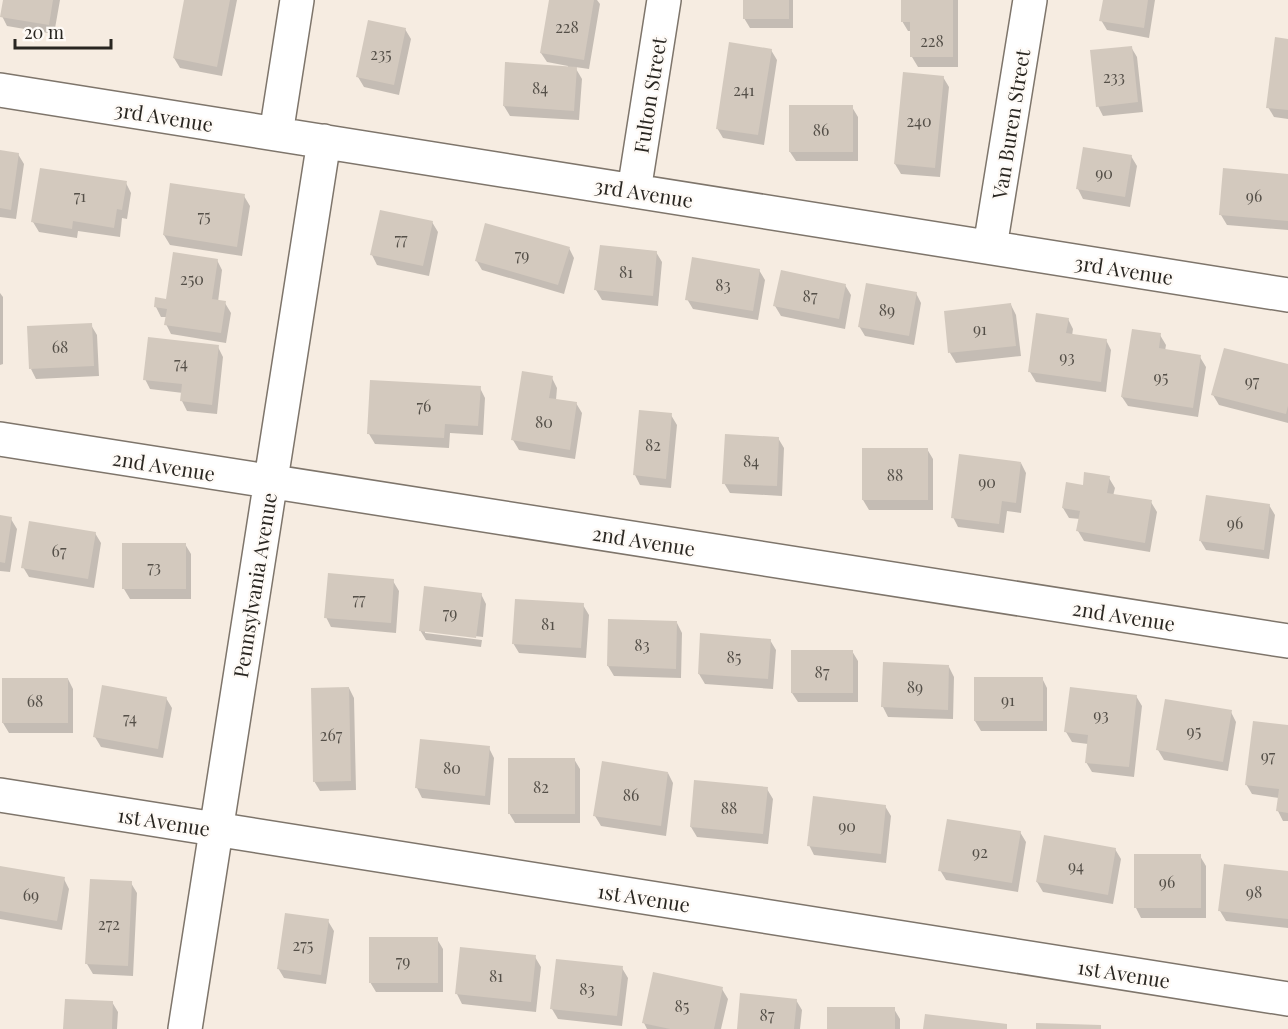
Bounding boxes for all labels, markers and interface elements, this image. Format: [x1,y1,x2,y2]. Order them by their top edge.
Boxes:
scale bar [15,12,111,50]
house number: 228 [555,16,579,37]
text: 20 m [24,20,64,44]
house number: 228 [920,30,944,51]
street label: Fulton Street [626,34,672,155]
house number: 235 [370,43,392,64]
street label: Van Buren Street [985,46,1035,202]
house number: 233 [1103,66,1125,87]
house number: 84 [532,77,548,98]
house number: 241 [733,79,755,100]
street label: 3rd Avenue [113,95,215,137]
house number: 240 [906,110,932,131]
house number: 86 [813,119,829,140]
house number: 90 [1095,162,1113,183]
street label: 3rd Avenue [593,171,695,213]
house number: 71 [74,185,86,206]
house number: 96 [1246,185,1262,206]
house number: 75 [197,205,211,226]
house number: 77 [395,228,408,249]
house number: 79 [515,244,529,265]
street label: 3rd Avenue [1073,248,1175,290]
house number: 81 [619,261,633,282]
house number: 250 [180,268,204,289]
house number: 83 [715,274,731,295]
house number: 87 [803,285,818,306]
house number: 89 [879,299,895,320]
house number: 91 [973,318,987,339]
house number: 68 [52,336,68,357]
house number: 93 [1059,346,1075,367]
house number: 74 [174,352,188,373]
house number: 95 [1154,366,1168,387]
house number: 97 [1245,370,1260,391]
house number: 76 [417,395,431,416]
house number: 80 [535,411,553,432]
house number: 82 [645,434,661,455]
street label: 2nd Avenue [111,444,217,486]
house number: 84 [743,450,759,471]
house number: 88 [887,464,903,485]
house number: 90 [978,471,996,492]
street label: Pennsylvania Avenue [226,490,282,680]
house number: 96 [1227,512,1243,533]
street label: 2nd Avenue [591,519,697,561]
house number: 67 [52,540,67,561]
house number: 73 [147,556,161,577]
house number: 77 [353,588,366,609]
street label: 2nd Avenue [1071,594,1177,636]
house number: 79 [443,602,457,623]
house number: 81 [541,613,555,634]
house number: 83 [634,634,650,655]
house number: 85 [727,646,741,667]
house number: 87 [815,661,830,682]
house number: 89 [907,676,923,697]
house number: 91 [1001,689,1015,710]
house number: 68 [27,690,43,711]
house number: 93 [1093,704,1109,725]
house number: 74 [123,707,137,728]
house number: 95 [1187,720,1201,741]
house number: 267 [320,724,343,745]
house number: 97 [1261,745,1276,766]
house number: 80 [443,757,461,778]
house number: 82 [533,776,549,797]
house number: 86 [623,784,639,805]
house number: 88 [721,797,737,818]
street label: 1st Avenue [116,800,212,842]
house number: 90 [838,815,856,836]
house number: 92 [972,841,988,862]
house number: 94 [1068,855,1084,876]
house number: 96 [1159,871,1175,892]
street label: 1st Avenue [596,876,692,918]
house number: 98 [1246,881,1262,902]
house number: 69 [23,884,39,905]
house number: 272 [98,913,120,934]
house number: 275 [293,934,313,955]
house number: 79 [396,950,410,971]
street label: 1st Avenue [1076,952,1172,994]
house number: 81 [489,965,503,986]
house number: 83 [579,978,595,999]
house number: 85 [675,995,689,1016]
house number: 87 [760,1004,775,1025]

